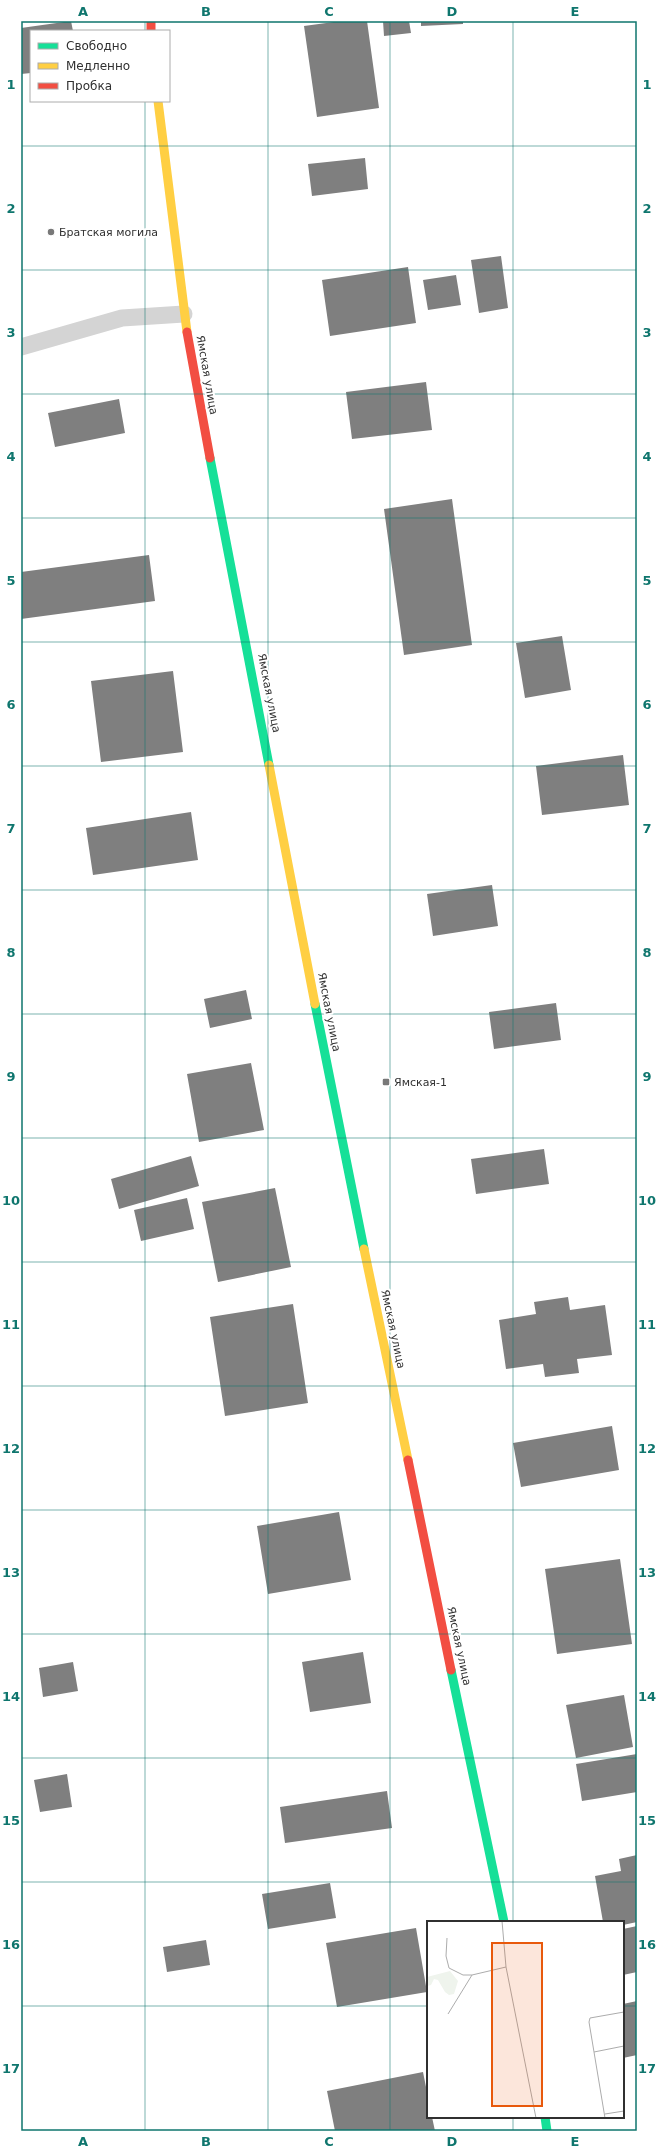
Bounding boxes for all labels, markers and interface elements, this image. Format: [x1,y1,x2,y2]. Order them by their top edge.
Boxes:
text: A [78,4,88,19]
text: B [201,4,211,19]
text: C [324,4,334,19]
text: D [447,4,458,19]
text: E [571,4,579,19]
legend [30,30,170,102]
text: Свободно [66,39,127,53]
text: Медленно [66,59,130,73]
text: 1 [6,77,16,92]
text: 1 [642,77,652,92]
text: Пробка [66,79,112,93]
text: 2 [6,201,16,216]
text: 2 [642,201,652,216]
place label: Братская могила [59,226,158,239]
marker: Братская могила [46,227,56,237]
text: 3 [6,325,16,340]
text: 3 [642,325,652,340]
street label: Ямская улица [194,334,220,416]
text: 4 [6,449,16,464]
text: 4 [642,449,652,464]
text: 5 [6,573,16,588]
text: 5 [642,573,652,588]
street label: Ямская улица [255,652,283,734]
text: 6 [6,697,16,712]
text: 6 [642,697,652,712]
text: 7 [6,821,16,836]
text: 7 [642,821,652,836]
text: 8 [6,945,16,960]
text: 8 [642,945,652,960]
street label: Ямская улица [315,971,343,1053]
text: 9 [6,1069,16,1084]
text: 9 [642,1069,652,1084]
place label: Ямская-1 [394,1076,447,1089]
marker: Ямская-1 [381,1077,391,1087]
text: 10 [2,1193,20,1208]
text: 10 [638,1193,656,1208]
street label: Ямская улица [378,1288,408,1370]
text: 11 [2,1317,20,1332]
text: 11 [638,1317,656,1332]
text: 12 [2,1441,20,1456]
text: 12 [638,1441,656,1456]
text: 13 [2,1565,20,1580]
text: 13 [638,1565,656,1580]
street label: Ямская улица [444,1605,474,1687]
text: 14 [2,1689,20,1704]
text: 14 [638,1689,656,1704]
text: 15 [2,1813,20,1828]
text: 15 [638,1813,656,1828]
inset map [427,1921,624,2118]
text: 16 [2,1937,20,1952]
text: 16 [638,1937,656,1952]
text: 17 [2,2061,20,2076]
text: 17 [638,2061,656,2076]
text: A [78,2134,88,2149]
text: B [201,2134,211,2149]
text: C [324,2134,334,2149]
text: D [447,2134,458,2149]
text: E [571,2134,579,2149]

